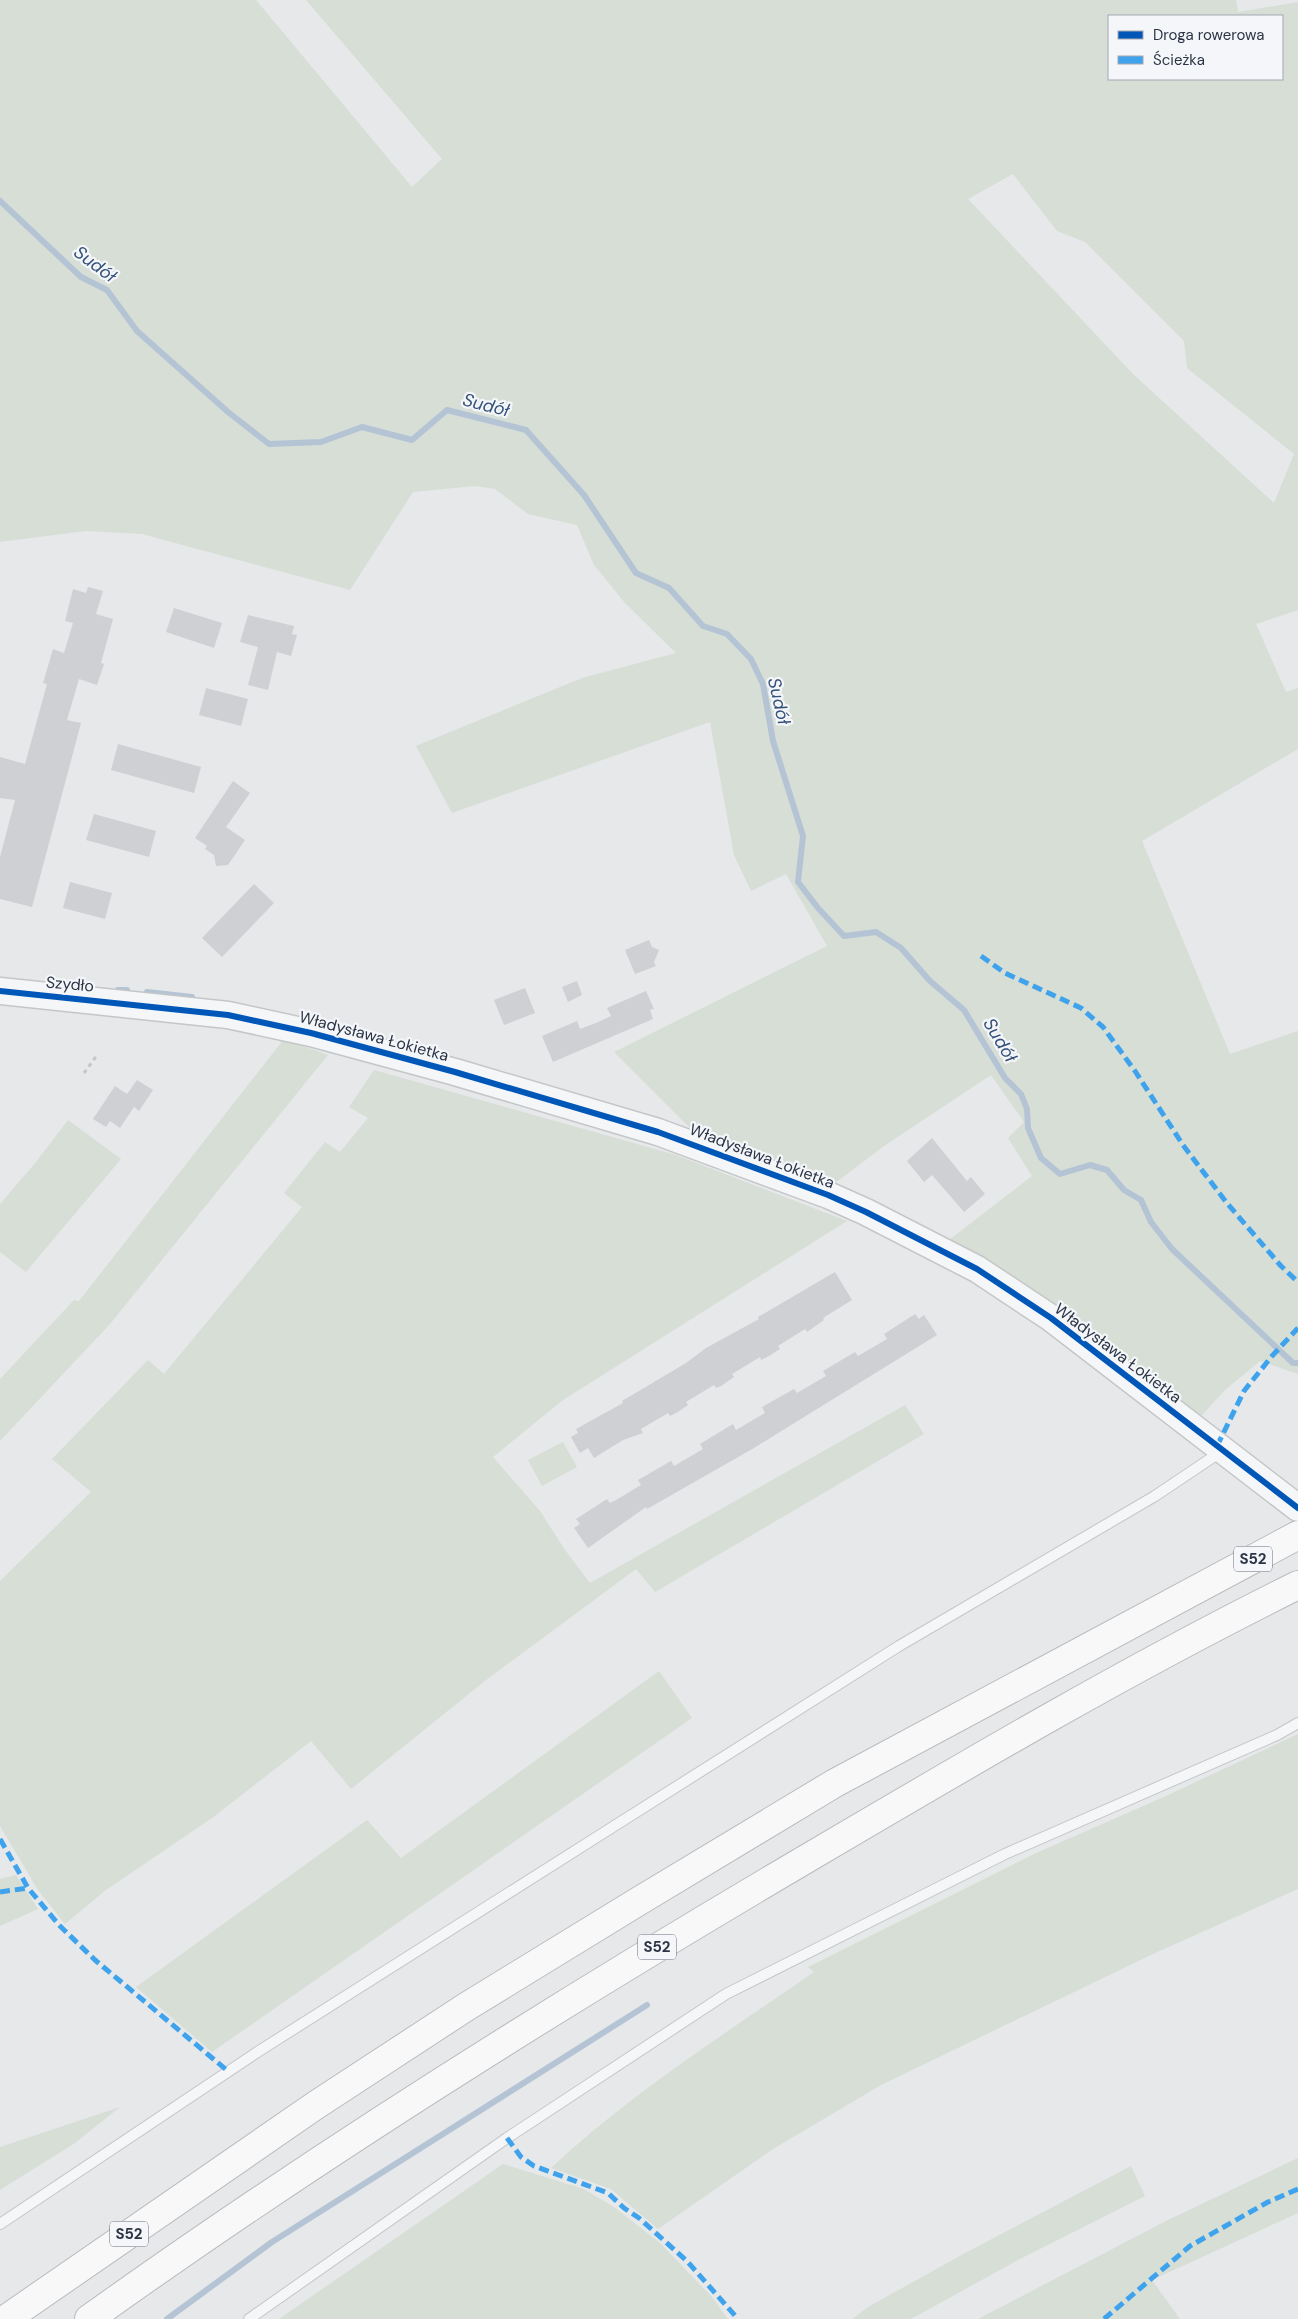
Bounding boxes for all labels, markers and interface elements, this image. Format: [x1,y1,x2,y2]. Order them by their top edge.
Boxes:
legend [1108,15,1283,80]
text: Droga rowerowa [1153,25,1264,45]
text: Ścieżka [1153,50,1205,70]
water label: Sudół [69,240,122,289]
water label: Sudół [460,388,513,423]
water label: Sudół [762,675,796,728]
street label: Szydło [45,971,95,997]
street label: Władysława Łokietka [297,1006,451,1066]
water label: Sudół [978,1014,1023,1068]
street label: Władysława Łokietka [686,1119,838,1193]
street label: Władysława Łokietka [1050,1298,1186,1408]
road number: S52 [1234,1546,1272,1572]
road number: S52 [638,1934,676,1960]
road number: S52 [110,2222,148,2246]

